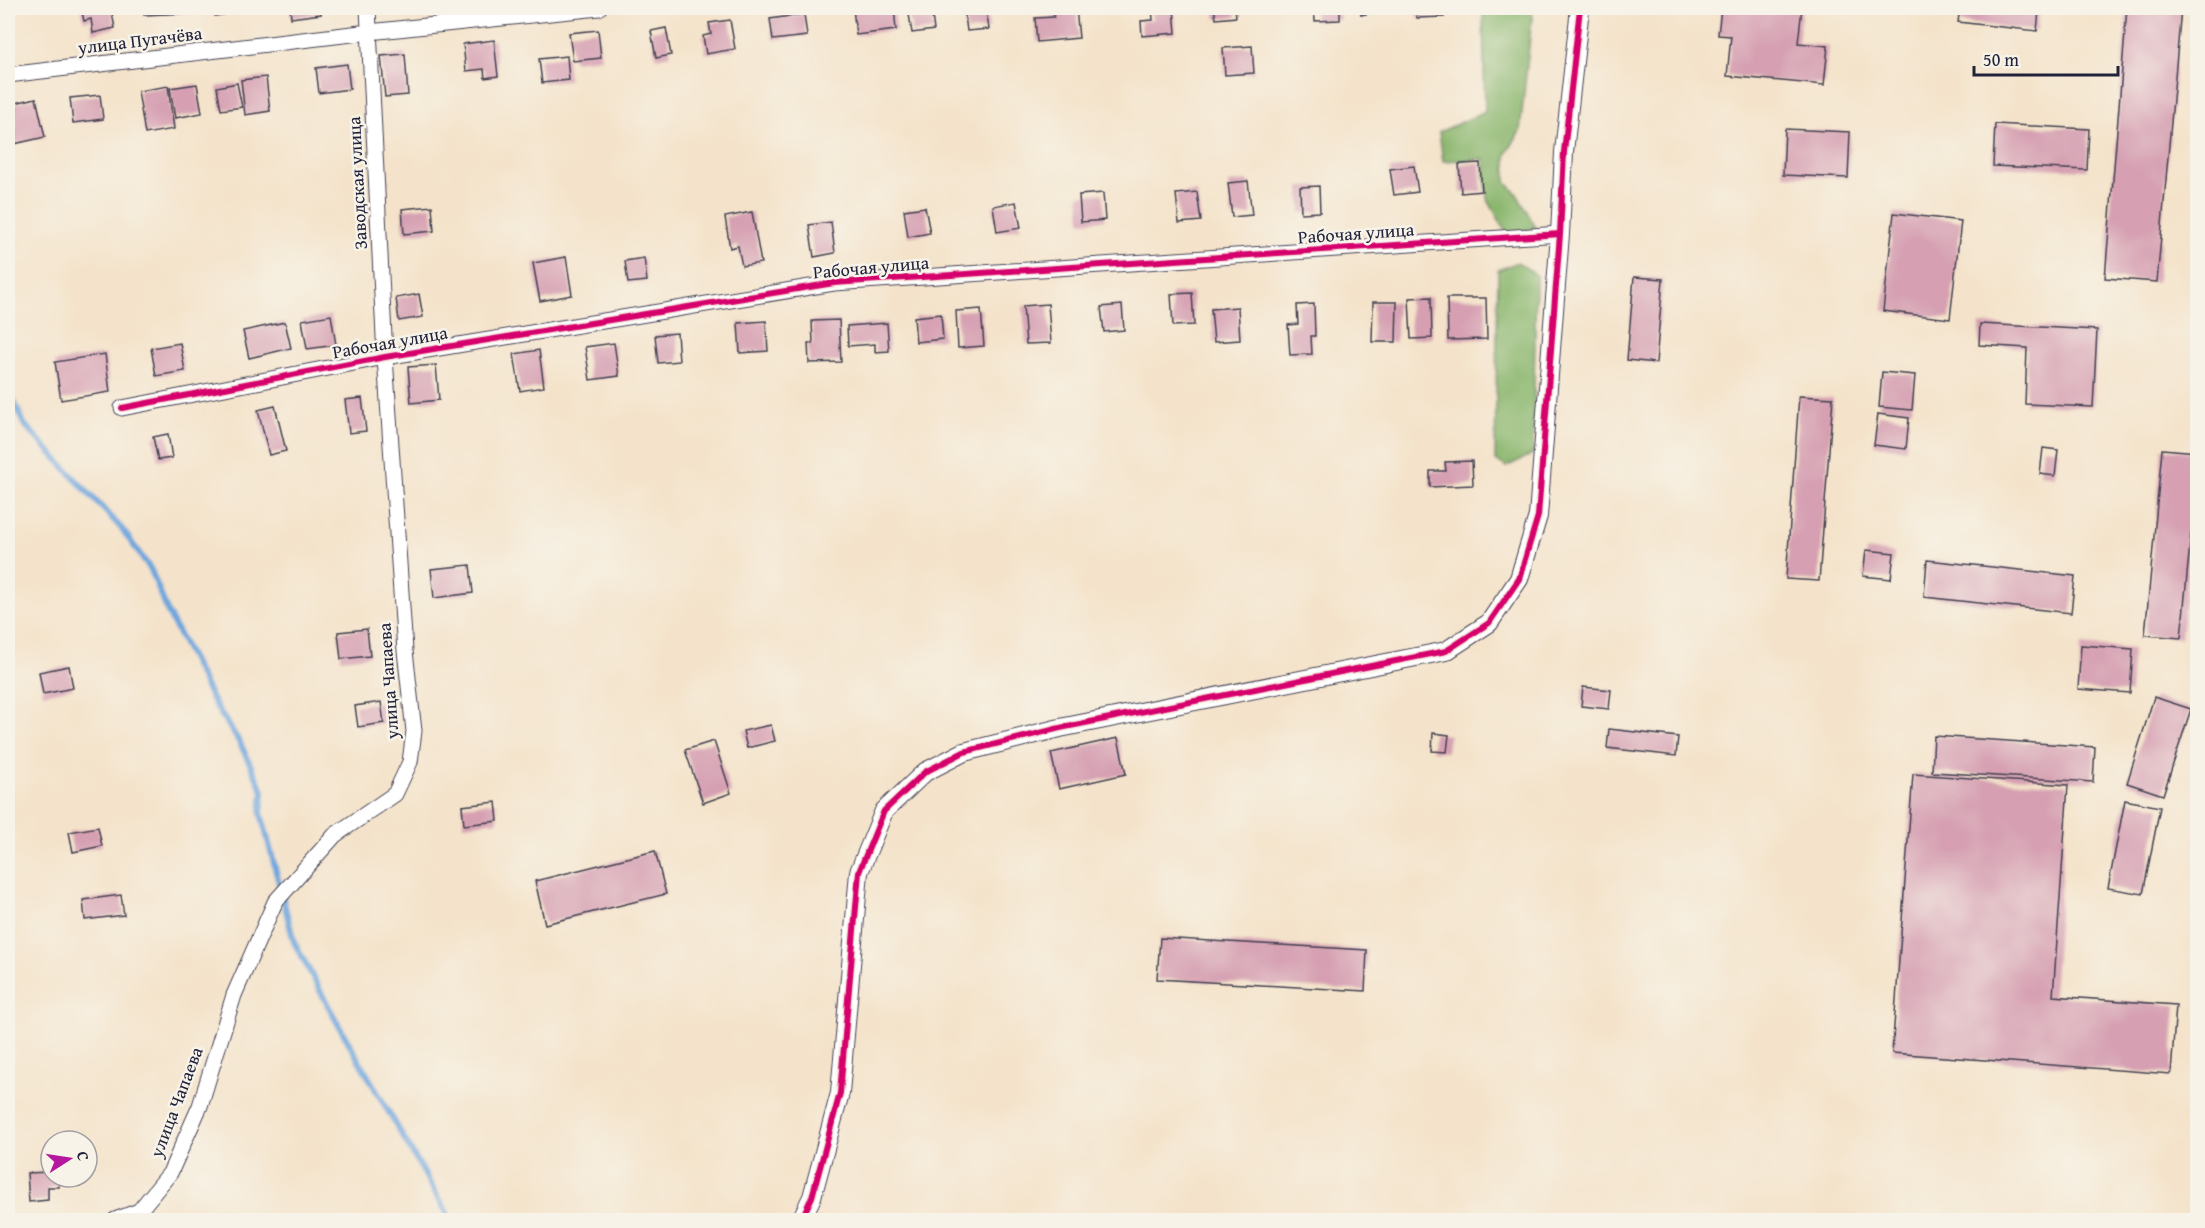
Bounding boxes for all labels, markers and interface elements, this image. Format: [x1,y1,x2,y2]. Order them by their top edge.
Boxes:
street label: улица Пугачёва [75,19,204,61]
scale bar [1974,39,2118,77]
text: 50 m [1983,46,2019,73]
street label: Заводская улица [340,115,374,250]
street label: Рабочая улица [1297,215,1415,251]
street label: Рабочая улица [812,248,931,286]
street label: Рабочая улица [330,319,450,365]
street label: улица Чапаева [370,621,406,741]
street label: улица Чапаева [142,1042,210,1162]
north arrow [39,1129,99,1189]
text: С [71,1149,96,1163]

